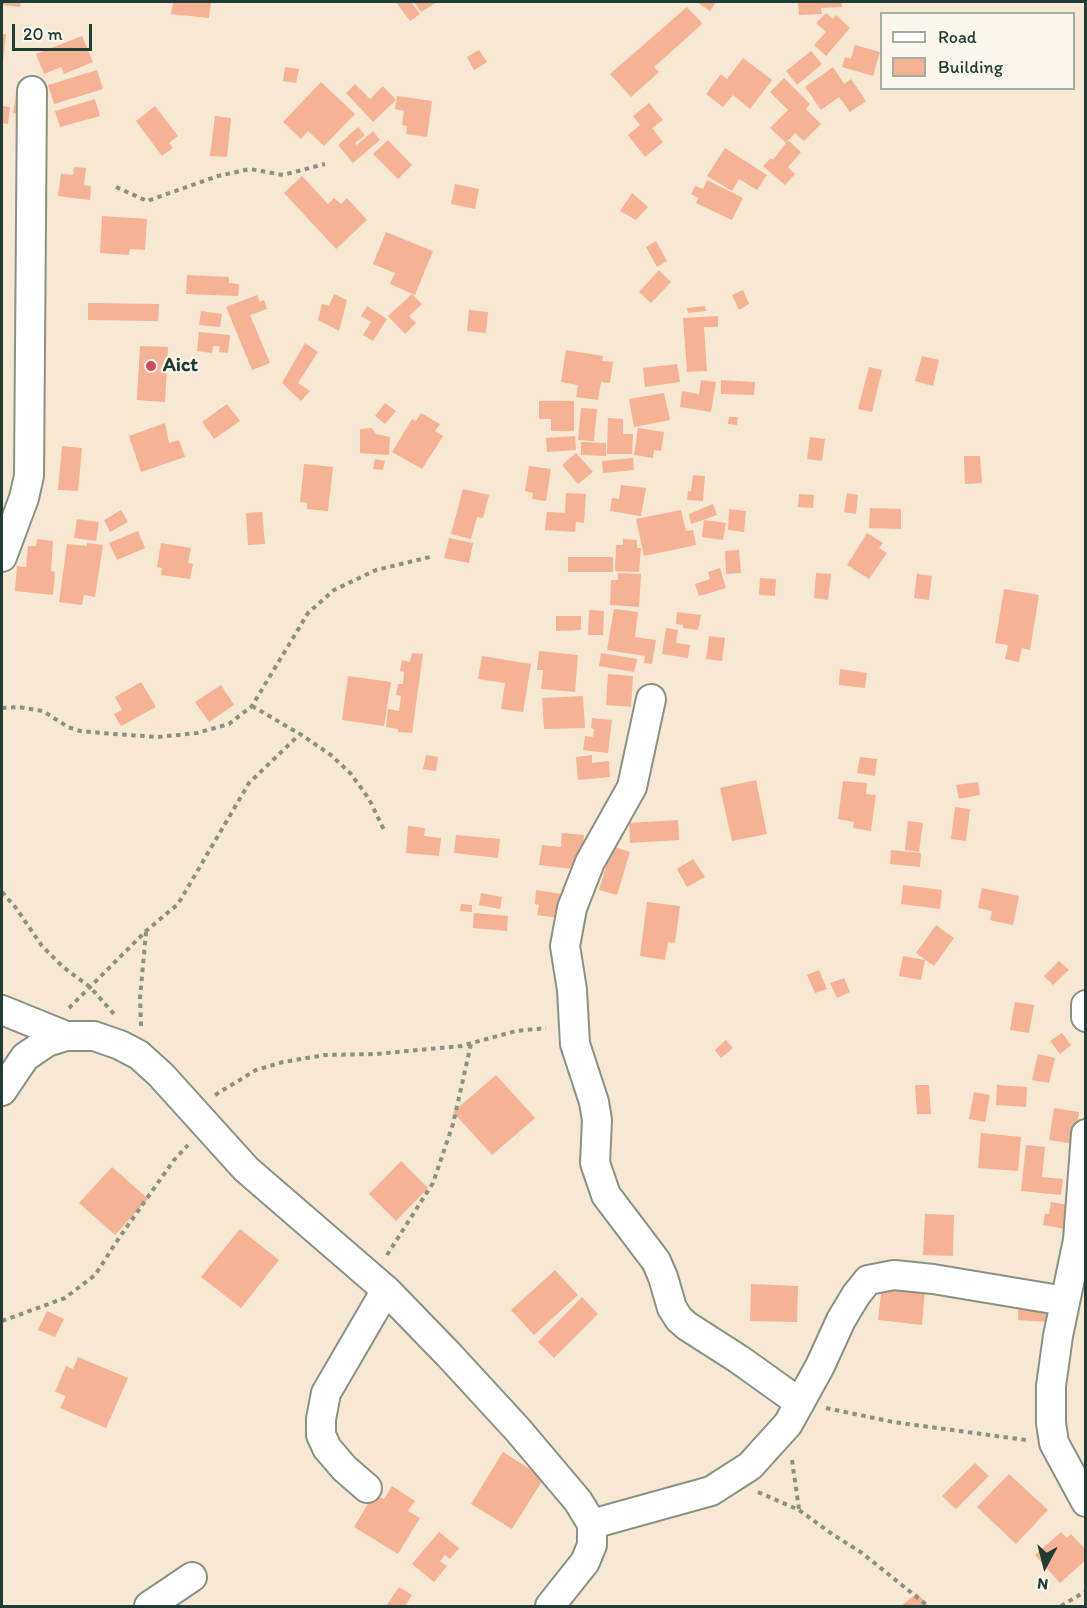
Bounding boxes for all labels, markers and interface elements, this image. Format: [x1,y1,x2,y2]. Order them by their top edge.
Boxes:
scale bar [15,12,94,50]
legend [880,12,1075,90]
text: 20 m [23,23,63,45]
text: Road [938,26,977,48]
text: Building [938,56,1003,78]
place label: Aict [163,354,198,378]
marker: Aict [144,359,158,373]
north arrow [1015,1536,1075,1596]
text: N [1036,1574,1049,1594]

